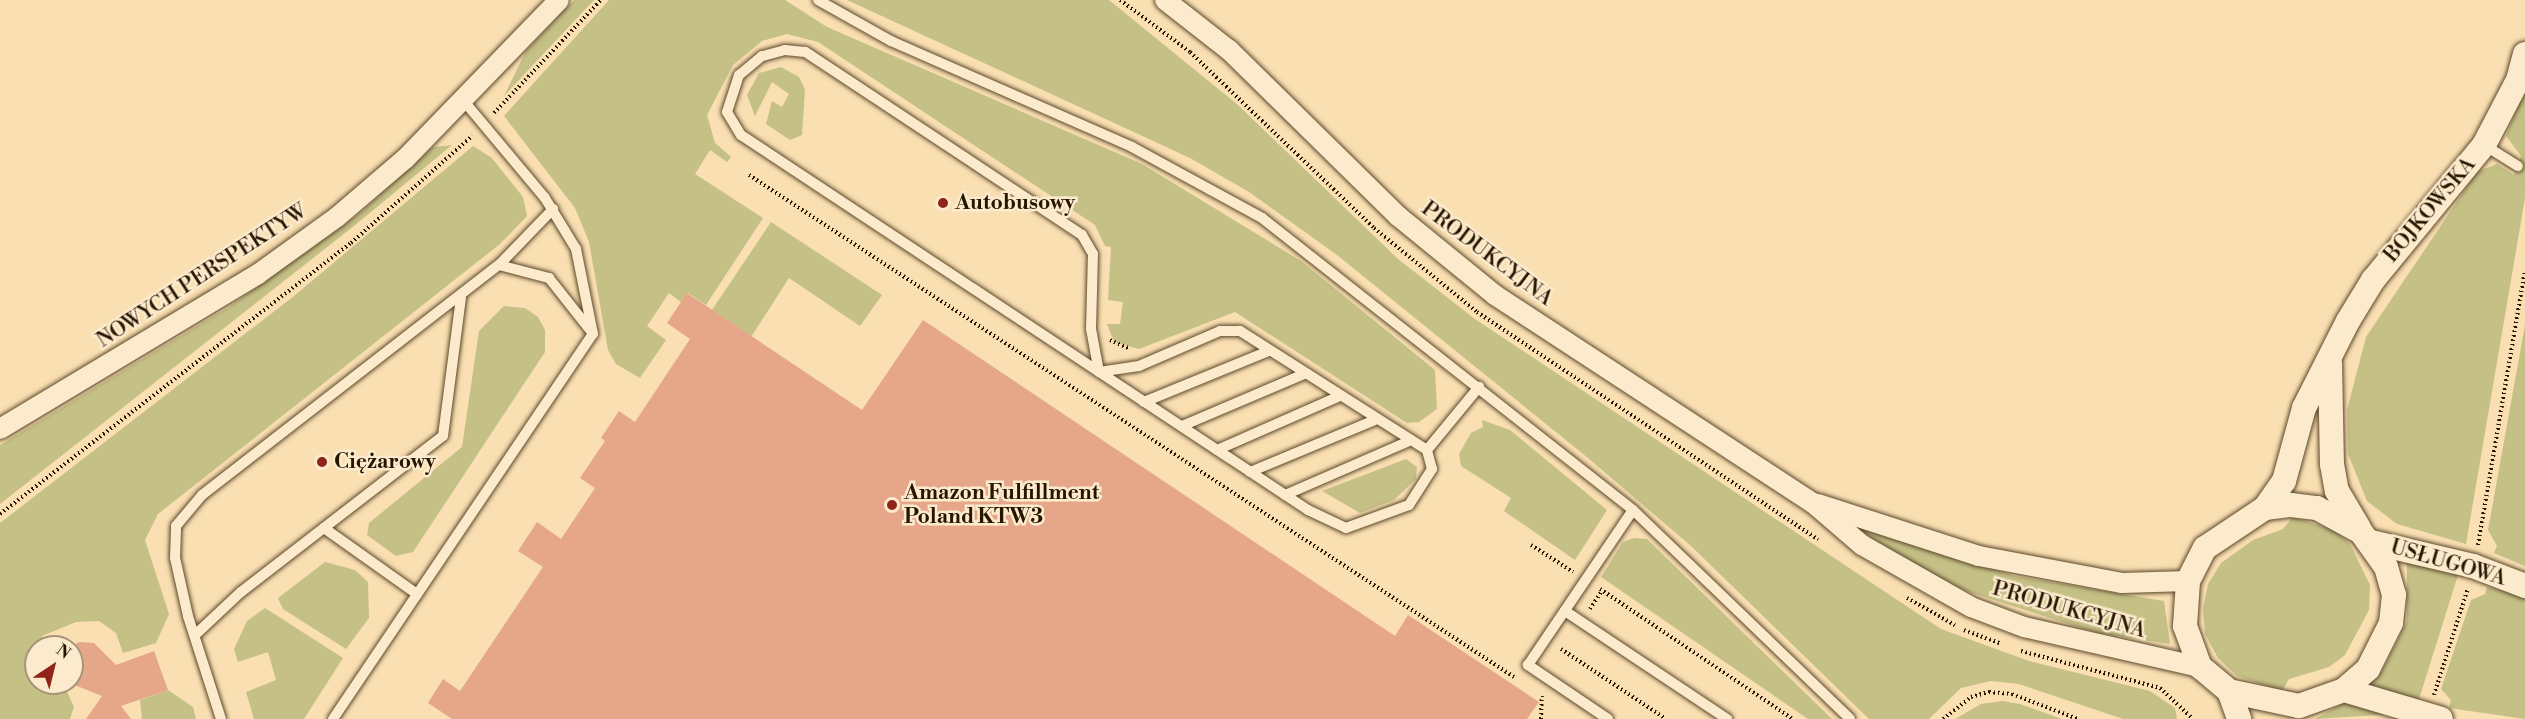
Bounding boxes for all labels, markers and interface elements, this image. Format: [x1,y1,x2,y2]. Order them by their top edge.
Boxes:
street label: BOJKOWSKA [2379,152,2481,268]
place label: Autobusowy [955,190,1075,216]
marker: Autobusowy [936,196,950,210]
street label: PRODUKCYJNA [1416,196,1558,312]
street label: NOWYCH PERSPEKTYW [92,199,312,353]
place label: Ciężarowy [334,449,436,475]
marker: Ciężarowy [315,455,329,469]
place label: Amazon Fulfillment Poland KTW3 [904,480,1099,530]
marker: Amazon Fulfillment Poland KTW3 [885,498,899,512]
street label: USŁUGOWA [2387,534,2509,592]
street label: PRODUKCYJNA [1989,576,2149,644]
north arrow [24,635,84,695]
text: N [52,640,74,664]

